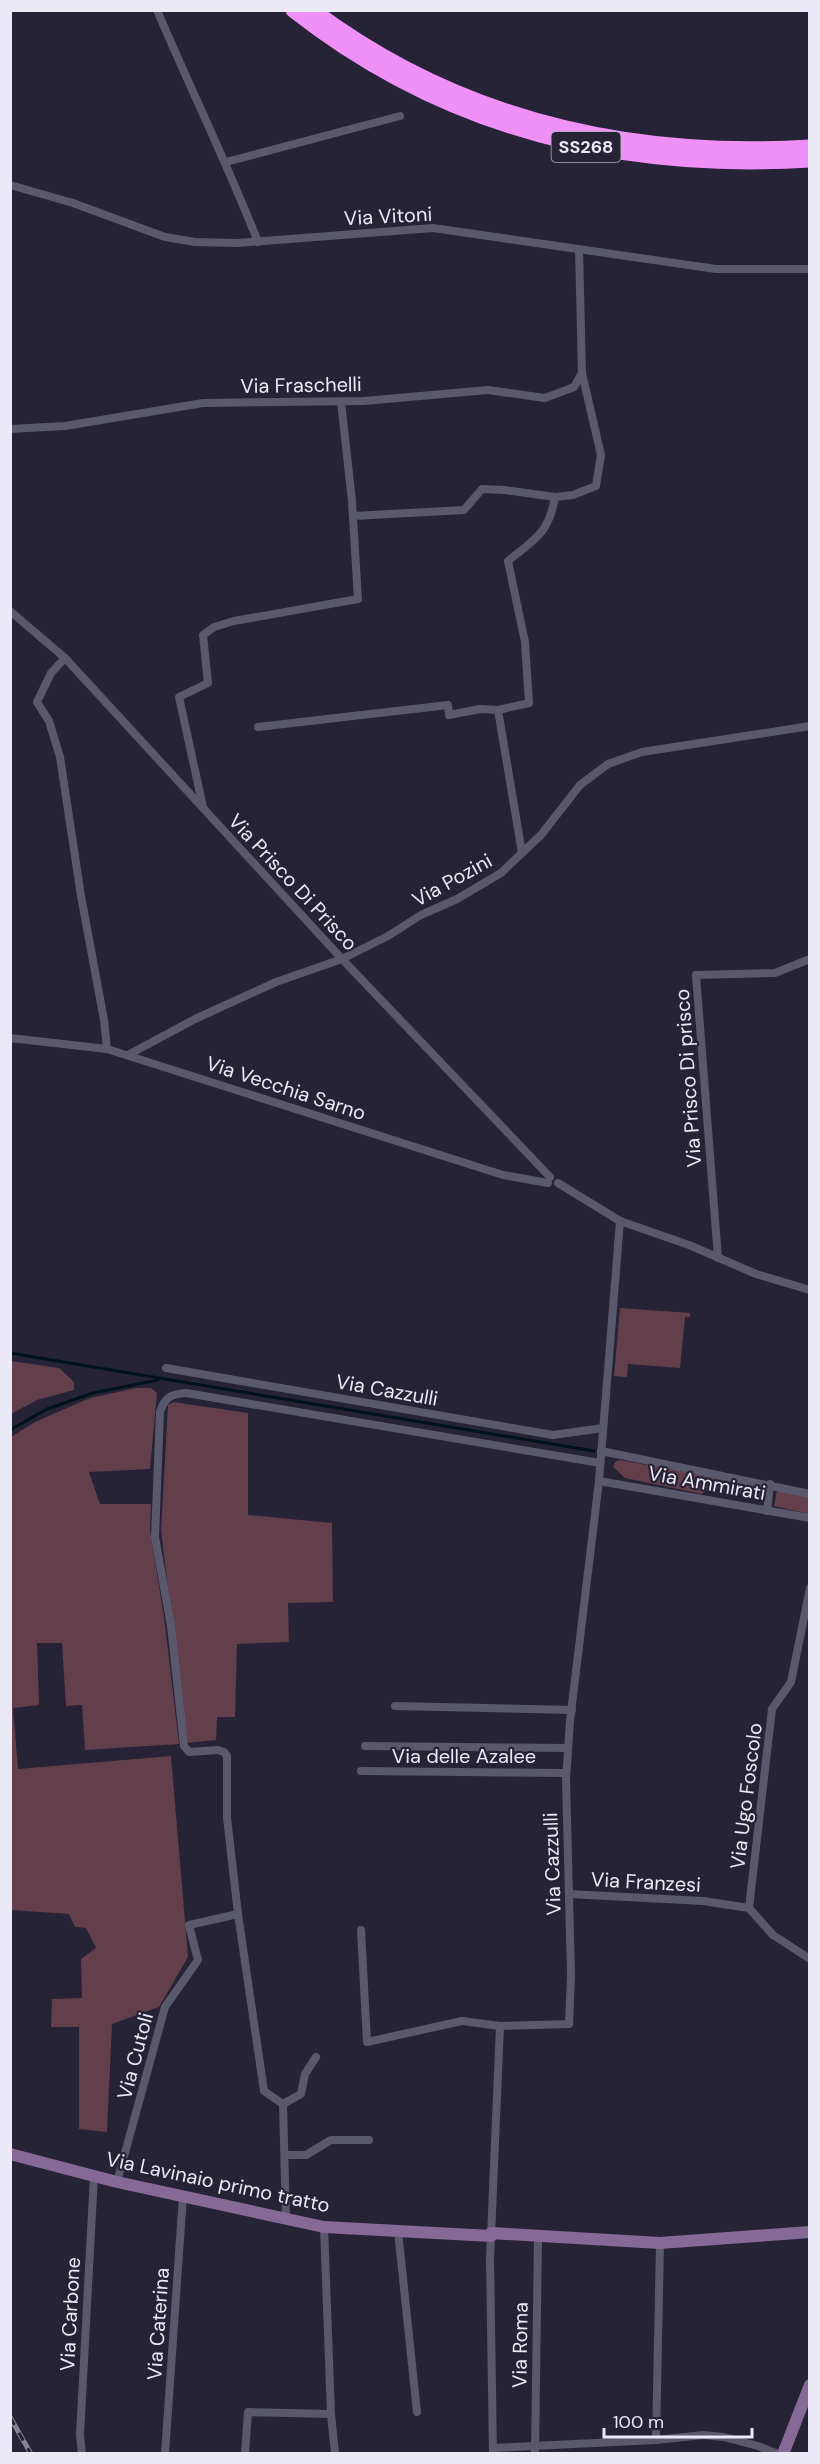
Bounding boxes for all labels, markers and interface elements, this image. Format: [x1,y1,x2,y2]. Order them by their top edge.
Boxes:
road number: SS268 [552,132,620,162]
street label: Via Vitoni [343,201,433,231]
street label: Via Fraschelli [240,371,362,399]
street label: Via Prisco Di Prisco [223,808,363,956]
street label: Via Pozini [407,847,497,913]
street label: Via Prisco Di prisco [669,988,707,1168]
street label: Via Vecchia Sarno [203,1050,369,1126]
street label: Via Cazzulli [334,1368,440,1412]
street label: Via Ammirati [646,1460,768,1506]
street label: Via Ugo Foscolo [724,1721,768,1871]
street label: Via delle Azalee [392,1743,536,1769]
street label: Via Cazzulli [537,1812,567,1916]
street label: Via Franzesi [590,1866,702,1898]
street label: Via Cutoli [111,2010,159,2102]
street label: Via Lavinaio primo tratto [104,2146,332,2218]
street label: Via Carbone [54,2256,86,2372]
street label: Via Caterina [141,2267,175,2381]
street label: Via Roma [506,2302,534,2388]
scale bar [604,2401,752,2439]
text: 100 m [613,2410,664,2434]

